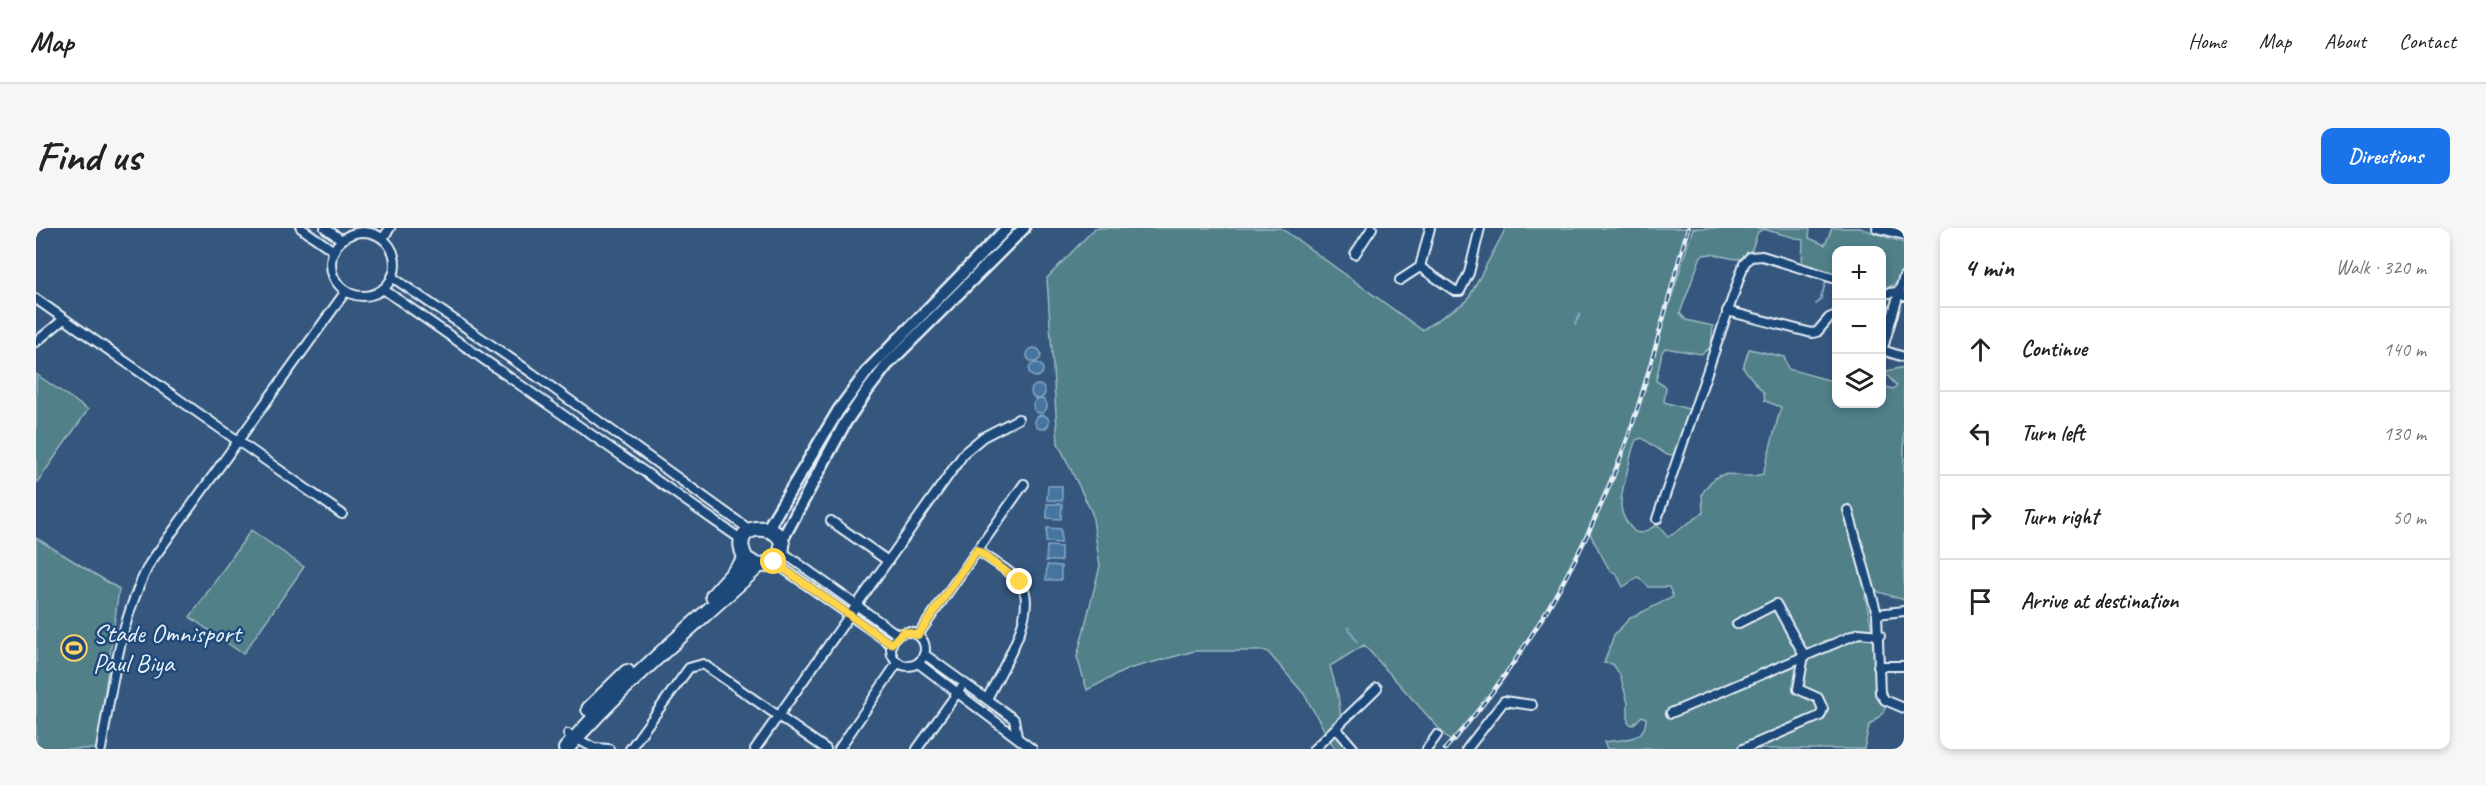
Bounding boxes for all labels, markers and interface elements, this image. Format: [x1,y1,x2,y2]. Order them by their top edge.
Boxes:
text: Map [30,24,73,59]
text: Home [2188,28,2226,54]
text: Map [2259,28,2291,54]
text: About [2324,28,2366,54]
text: Contact [2399,28,2456,54]
button: Directions [2321,128,2450,184]
text: Find us [36,130,141,183]
map controls [1832,246,1886,408]
button: + [1832,246,1886,300]
text: 4 min [1964,251,2014,284]
text: Walk · 320 m [2336,255,2426,280]
button: − [1832,300,1886,354]
icon: ahead [1964,333,1997,366]
text: Continue [2021,335,2087,363]
text: 140 m [2383,337,2426,362]
button: layers [1832,354,1886,408]
icon: left [1964,417,1997,450]
text: Turn left [2021,419,2085,447]
text: 130 m [2383,421,2426,446]
icon: right [1964,501,1997,534]
text: Turn right [2021,503,2098,531]
text: 50 m [2392,505,2426,530]
route start [760,548,786,574]
route end [1006,568,1032,594]
icon: arrive [1964,585,1997,618]
text: Arrive at destination [2021,587,2178,615]
place label: Stade Omnisport Paul Biya [93,617,243,680]
sports icon: Stade Omnisport Paul Biya [59,633,89,663]

